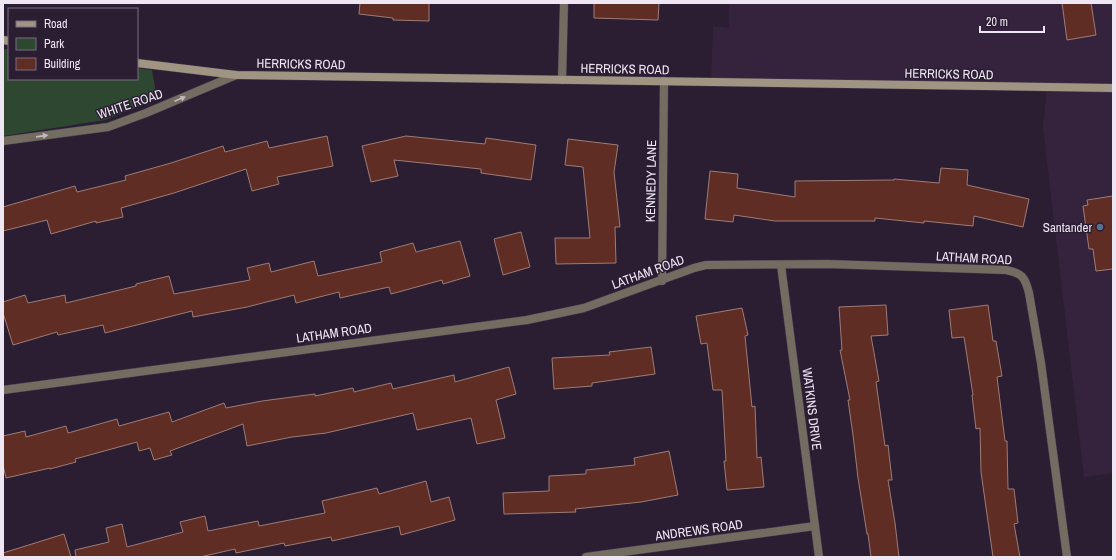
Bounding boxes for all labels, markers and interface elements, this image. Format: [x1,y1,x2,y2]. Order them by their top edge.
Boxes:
legend [8,8,138,80]
scale bar [980,8,1044,34]
text: 20 m [986,14,1008,30]
text: Road [44,16,68,32]
text: Park [44,36,64,52]
street label: HERRICKS ROAD [256,55,346,73]
text: Building [44,56,81,72]
street label: HERRICKS ROAD [580,60,670,78]
street label: HERRICKS ROAD [904,65,994,83]
street label: WHITE ROAD [95,85,165,123]
one-way arrow [174,96,185,102]
one-way arrow [36,133,48,139]
street label: KENNEDY LANE [642,140,660,222]
place label: Santander [1043,219,1092,236]
marker: Santander [1095,222,1105,232]
street label: LATHAM ROAD [935,248,1013,268]
street label: LATHAM ROAD [609,251,687,293]
street label: LATHAM ROAD [295,319,373,347]
street label: WATKINS DRIVE [799,367,825,451]
street label: ANDREWS ROAD [653,515,744,545]

